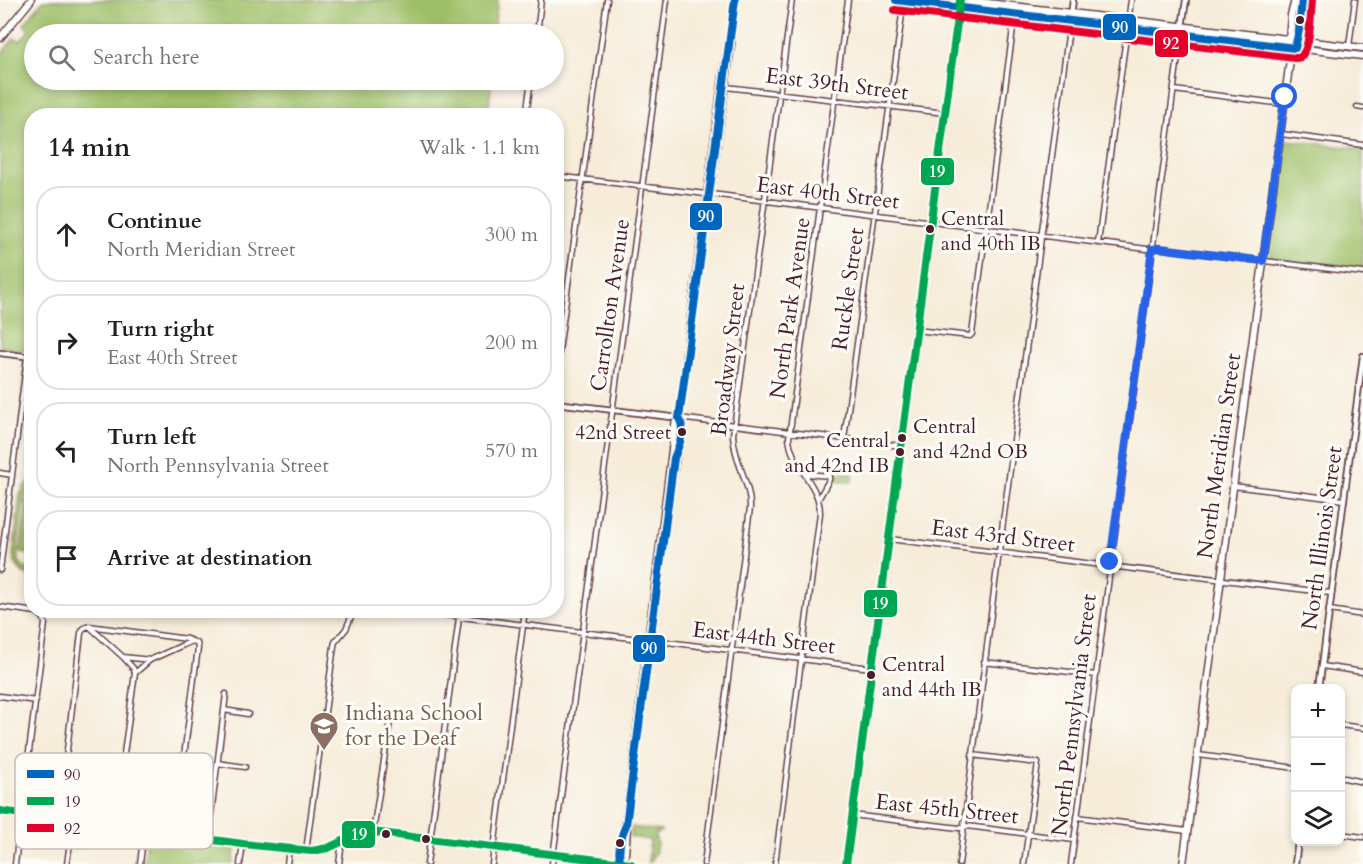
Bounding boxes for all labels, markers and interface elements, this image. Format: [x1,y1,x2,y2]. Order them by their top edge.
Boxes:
line badge: 90 [1102,13,1137,41]
unlabelled marker [1294,14,1306,26]
text: 90 [1112,17,1128,39]
search box [24,24,564,90]
line badge: 92 [1154,29,1189,58]
text: 92 [1163,33,1179,55]
icon: search [45,41,78,74]
text: Search here [93,42,200,72]
street label: East 39th Street [764,60,910,108]
route start [1271,83,1297,109]
text: 14 min [48,130,131,165]
text: Walk · 1.1 km [419,134,540,161]
line badge: 19 [920,157,955,186]
text: 19 [929,161,945,183]
street label: East 40th Street [755,169,901,217]
line badge: 90 [689,202,723,231]
place label: Central and 40th IB [941,205,1041,257]
text: Continue [107,206,202,236]
text: 90 [698,206,714,228]
street label: North Park Avenue [762,215,818,401]
street label: Carrollton Avenue [583,217,637,393]
icon: ahead [50,218,83,251]
text: 300 m [485,221,538,248]
marker: Central and 40th IB [924,223,936,235]
street label: Ruckle Street [825,226,871,352]
text: North Meridian Street [107,236,295,263]
street label: Broadway Street [704,282,752,438]
text: Turn right [107,314,214,344]
icon: right [50,326,83,359]
text: 200 m [485,329,538,356]
text: East 40th Street [107,344,238,371]
street label: North Meridian Street [1190,351,1248,561]
place label: Central and 42nd OB [913,413,1028,465]
place label: 42nd Street [575,419,672,446]
text: Turn left [107,422,196,452]
marker: 42nd Street [676,426,688,438]
place label: Central and 42nd IB [785,427,889,479]
marker: Central and 42nd OB [896,432,908,444]
icon: left [50,434,83,467]
text: 570 m [485,437,538,464]
street label: North Illinois Street [1294,444,1350,632]
marker: Central and 42nd IB [894,446,906,458]
text: North Pennsylvania Street [107,452,329,479]
street label: East 43rd Street [929,512,1077,560]
icon: arrive [50,542,83,575]
text: Arrive at destination [107,543,312,573]
route end [1096,548,1122,574]
line badge: 19 [863,589,898,618]
street label: North Pennsylvania Street [1044,592,1104,838]
text: 19 [872,593,888,615]
street label: East 44th Street [691,614,837,662]
line badge: 90 [632,634,666,663]
text: 90 [641,638,657,660]
place label: Central and 44th IB [882,651,982,703]
marker: Central and 44th IB [865,669,877,681]
map controls [1291,684,1345,846]
button: + [1291,684,1345,738]
place label: Indiana School for the Deaf [345,698,483,753]
school or university icon: Indiana School for the Deaf [308,710,340,752]
button: − [1291,738,1345,792]
legend [15,753,213,849]
text: 90 [64,764,80,786]
street label: East 45th Street [874,787,1020,831]
text: 19 [64,791,80,813]
button: layers [1291,792,1345,846]
text: 92 [64,818,80,840]
line badge: 19 [341,820,376,849]
text: 19 [351,824,367,846]
unlabelled marker [380,828,392,840]
unlabelled marker [420,833,432,845]
unlabelled marker [614,837,626,849]

